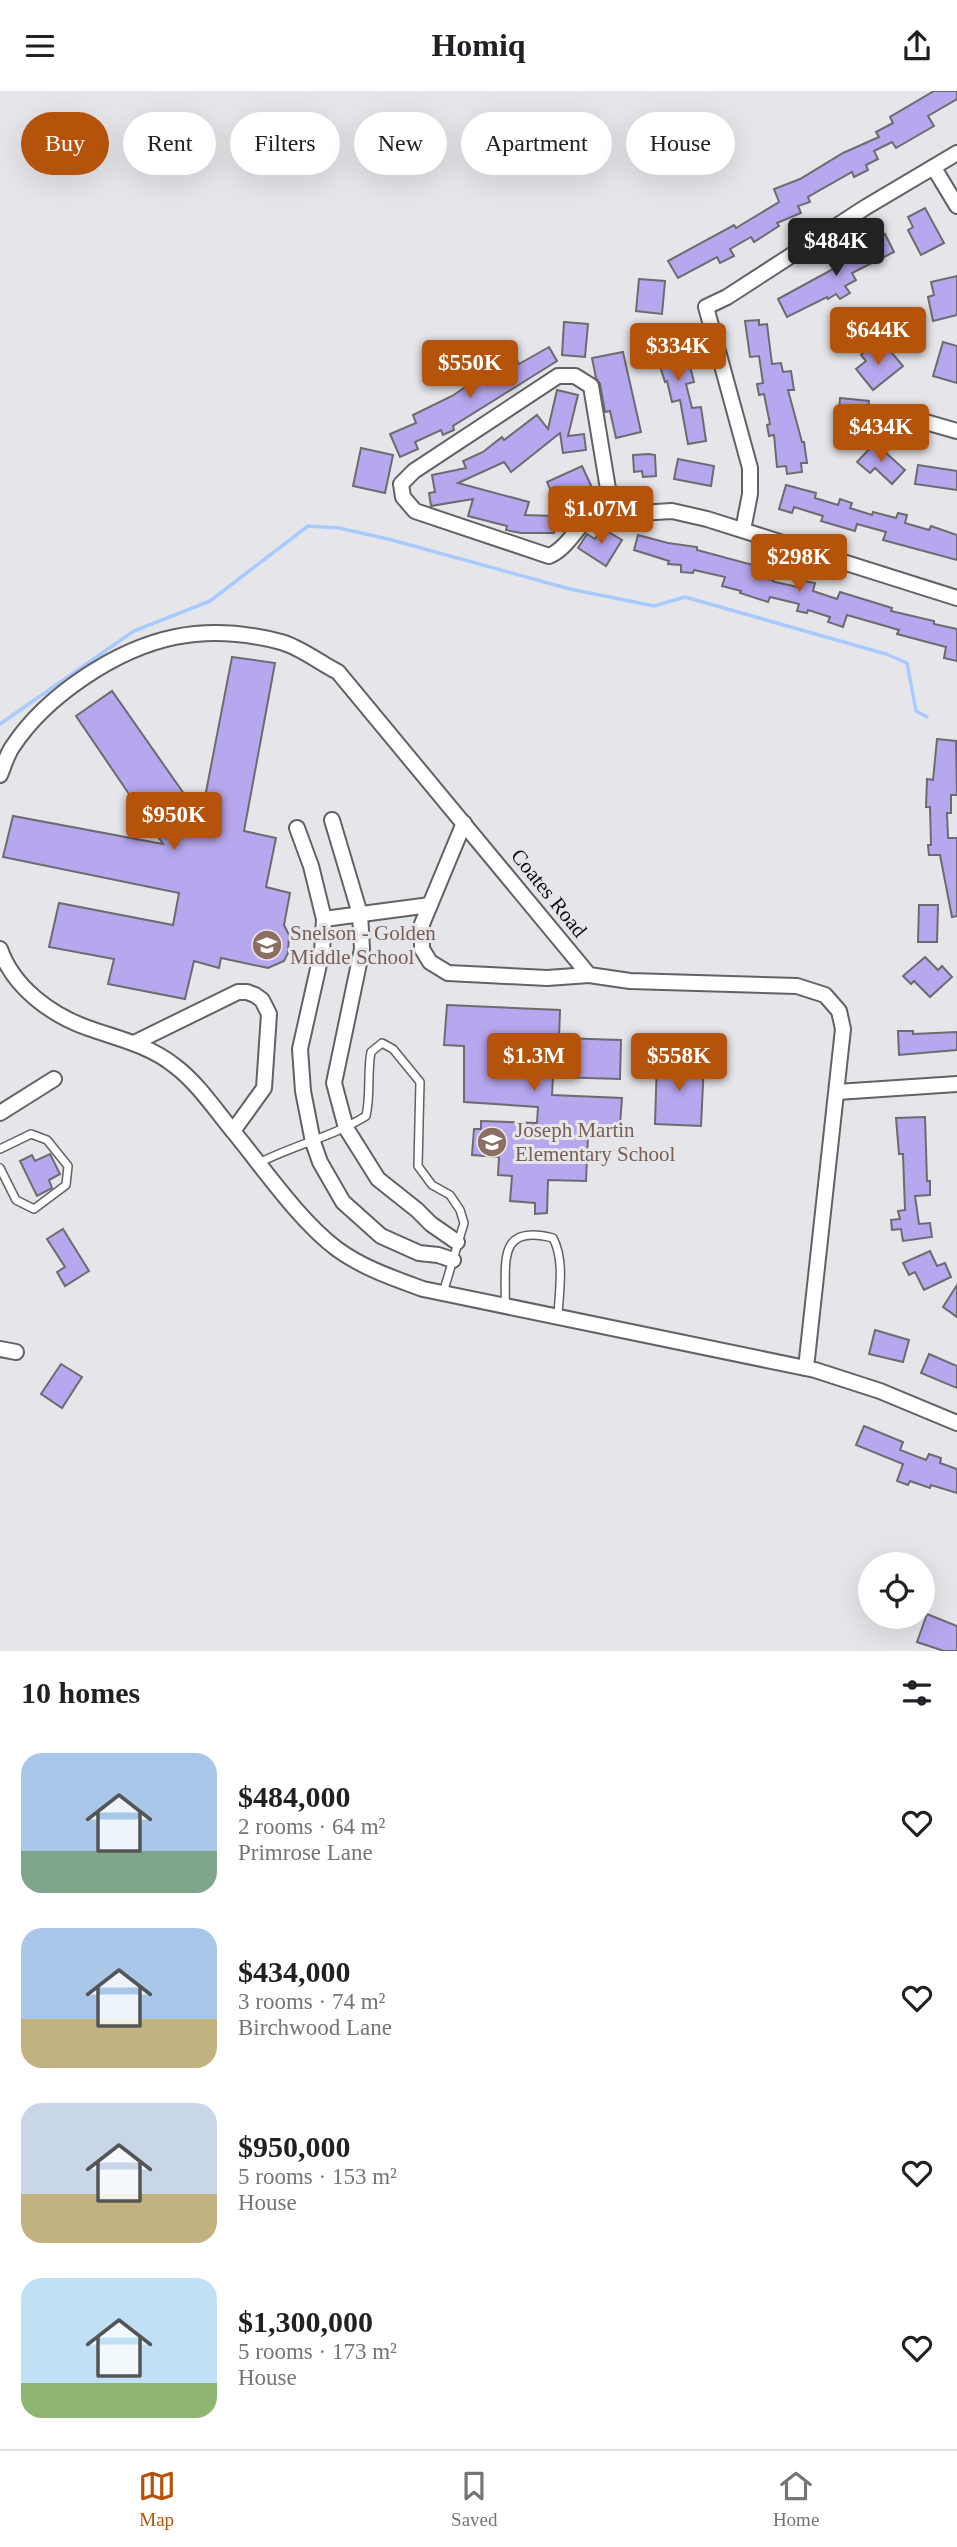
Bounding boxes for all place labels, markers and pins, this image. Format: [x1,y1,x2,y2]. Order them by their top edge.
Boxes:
pin: $484K [787,219,885,278]
pin: $644K [829,307,927,367]
pin: $334K [629,323,727,383]
pin: $550K [421,341,519,400]
pin: $434K [832,405,930,464]
pin: $1.07M [544,487,658,546]
pin: $298K [750,535,848,594]
pin: $950K [125,793,223,852]
place label: Snelson - Golden Middle School [290,921,436,969]
school or university icon: Snelson - Golden Middle School [250,928,284,962]
pin: $1.3M [485,1033,583,1093]
pin: $558K [630,1033,728,1093]
place label: Joseph Martin Elementary School [515,1118,676,1166]
school or university icon: Joseph Martin Elementary School [475,1125,509,1159]

